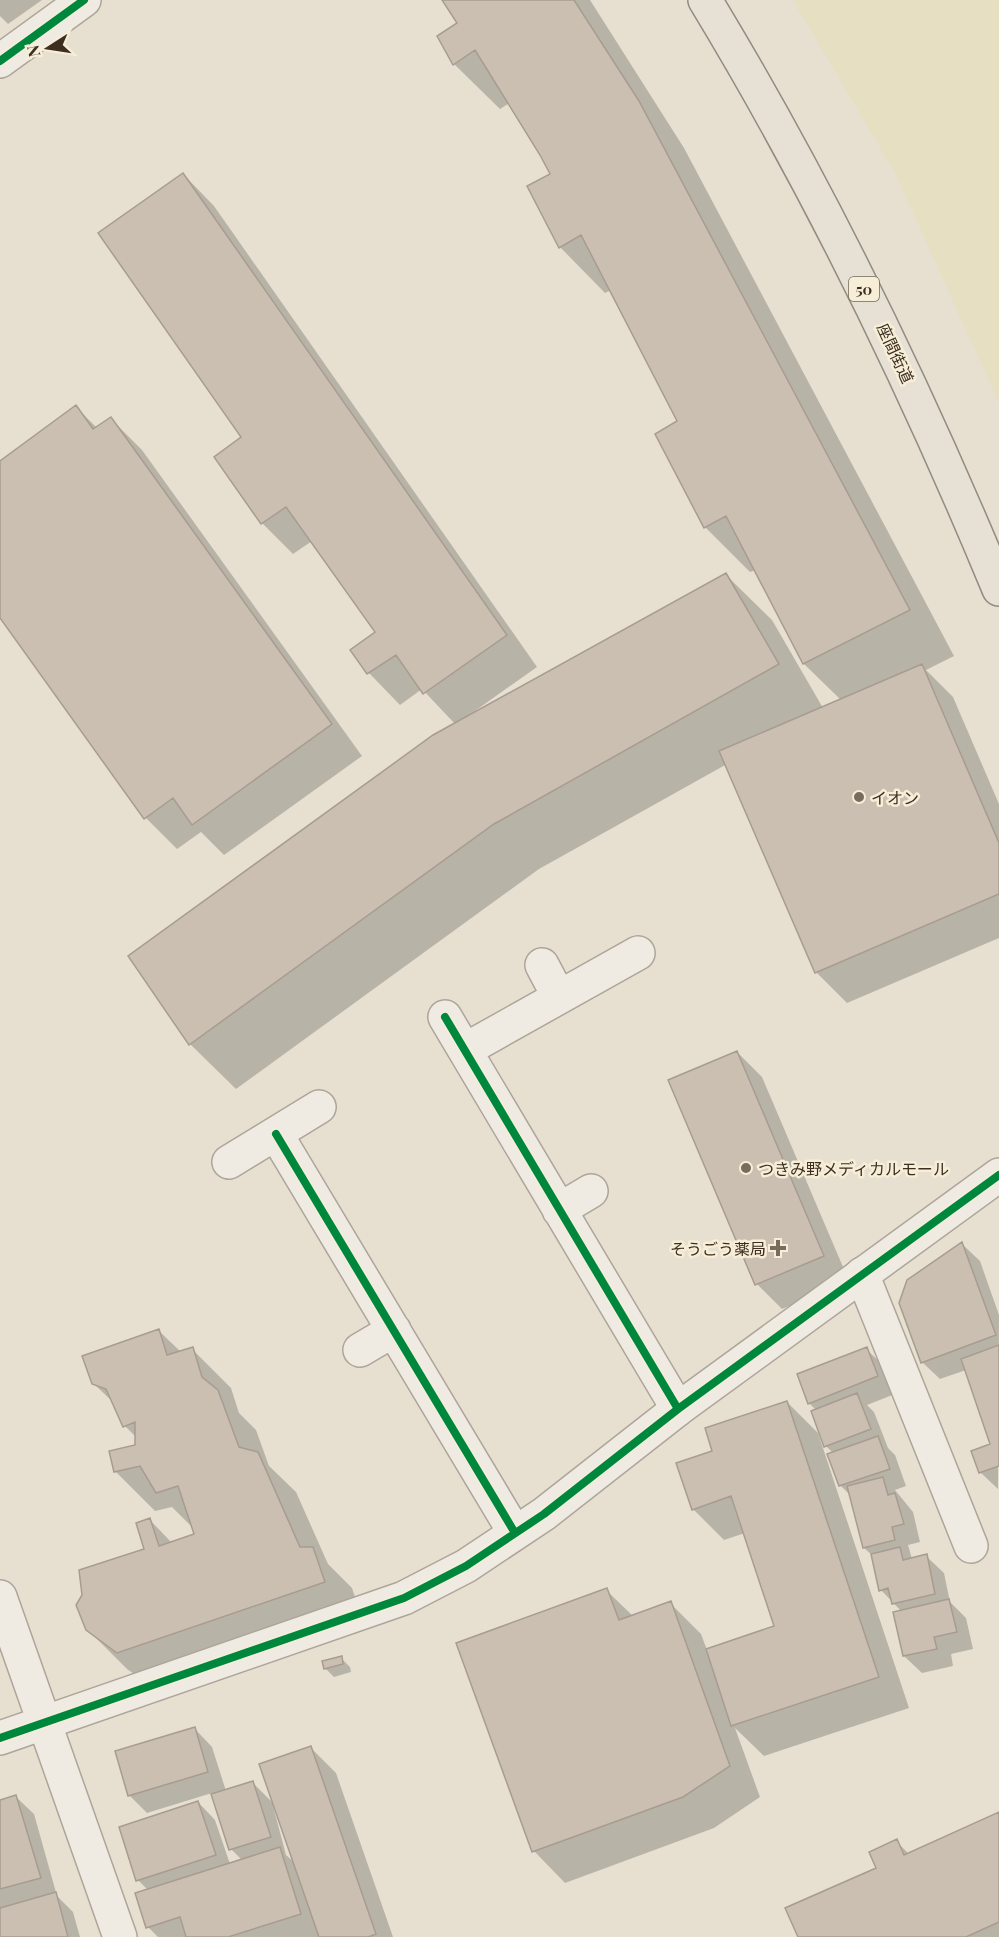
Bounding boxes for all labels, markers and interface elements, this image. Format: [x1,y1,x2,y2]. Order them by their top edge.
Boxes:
north arrow [18,18,78,78]
text: N [21,43,44,59]
road number: 50 [849,277,879,301]
street label: 座間街道 [873,320,919,386]
place label: イオン [871,787,919,808]
marker: イオン [852,790,866,804]
place label: つきみ野メディカルモール [758,1158,949,1179]
marker: つきみ野メディカルモール [739,1161,753,1175]
place label: そうごう薬局 [670,1238,766,1259]
marker: そうごう薬局 [771,1241,785,1255]

